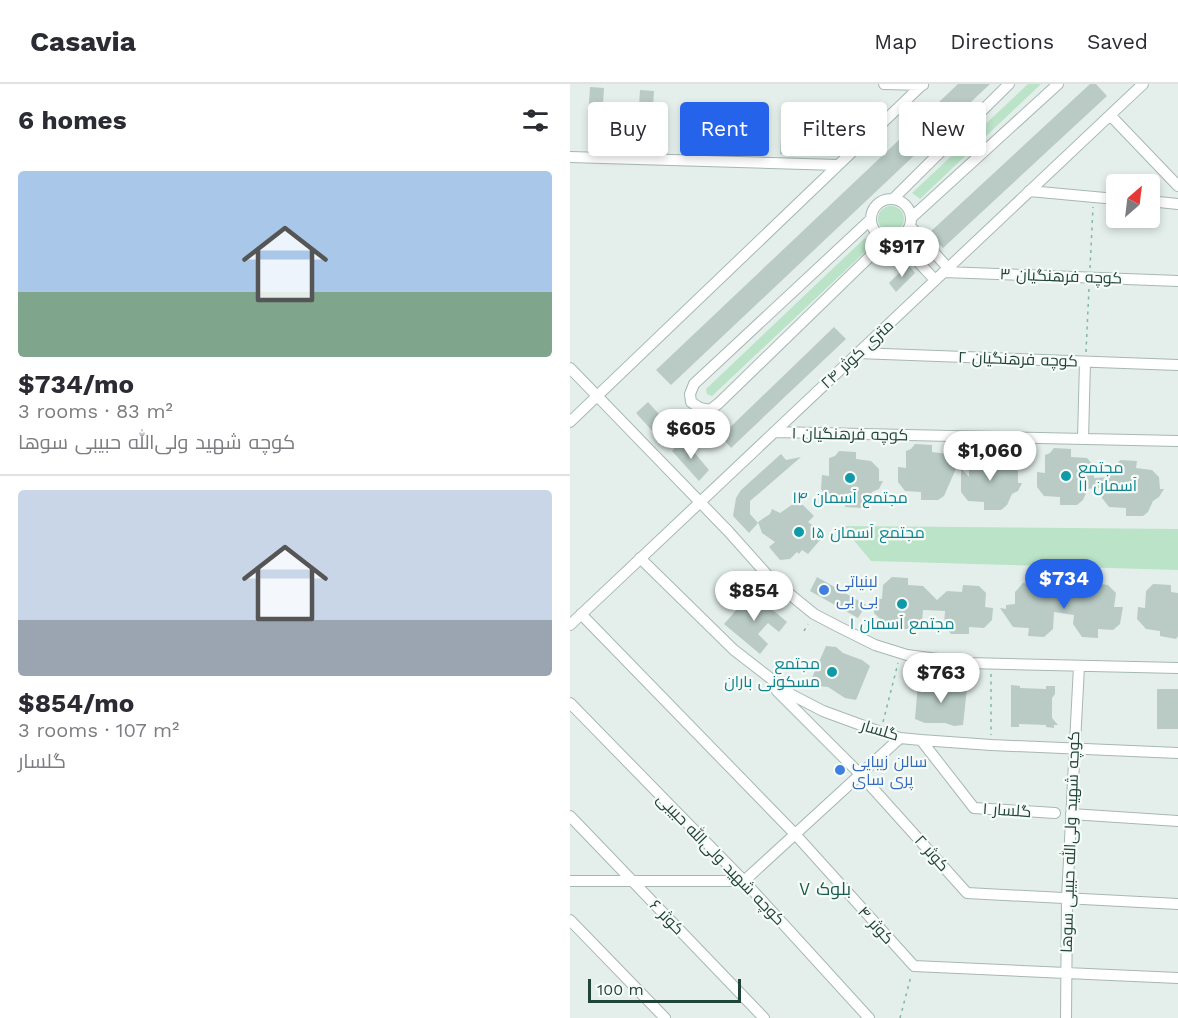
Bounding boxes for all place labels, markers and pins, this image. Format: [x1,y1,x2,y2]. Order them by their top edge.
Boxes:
pin: $917 [866,227,938,278]
pin: $605 [655,409,727,460]
pin: $1,060 [941,431,1039,482]
place label: مجتمع آسمان ۱۱ [1078,458,1138,496]
marker: مجتمع آسمان ۱۱ [1059,469,1073,483]
marker: مجتمع آسمان ۱۴ [843,471,857,485]
place label: مجتمع آسمان ۱۴ [792,488,908,509]
place label: مجتمع آسمان ۱۵ [811,523,925,544]
marker: مجتمع آسمان ۱۵ [792,525,806,539]
pin: $734 [1028,559,1100,610]
pin: $854 [718,571,790,622]
place label: لبنیاتی بی بی [836,572,878,610]
marker: لبنیاتی بی بی [817,583,831,597]
marker: مجتمع آسمان ۱ [895,597,909,611]
place label: مجتمع آسمان ۱ [849,614,955,635]
pin: $763 [905,653,977,704]
place label: مجتمع مسکونی باران [724,654,820,692]
marker: مجتمع مسکونی باران [825,665,839,679]
place label: سالن زیبایی پری سای [852,752,927,791]
marker: سالن زیبایی پری سای [833,763,847,777]

